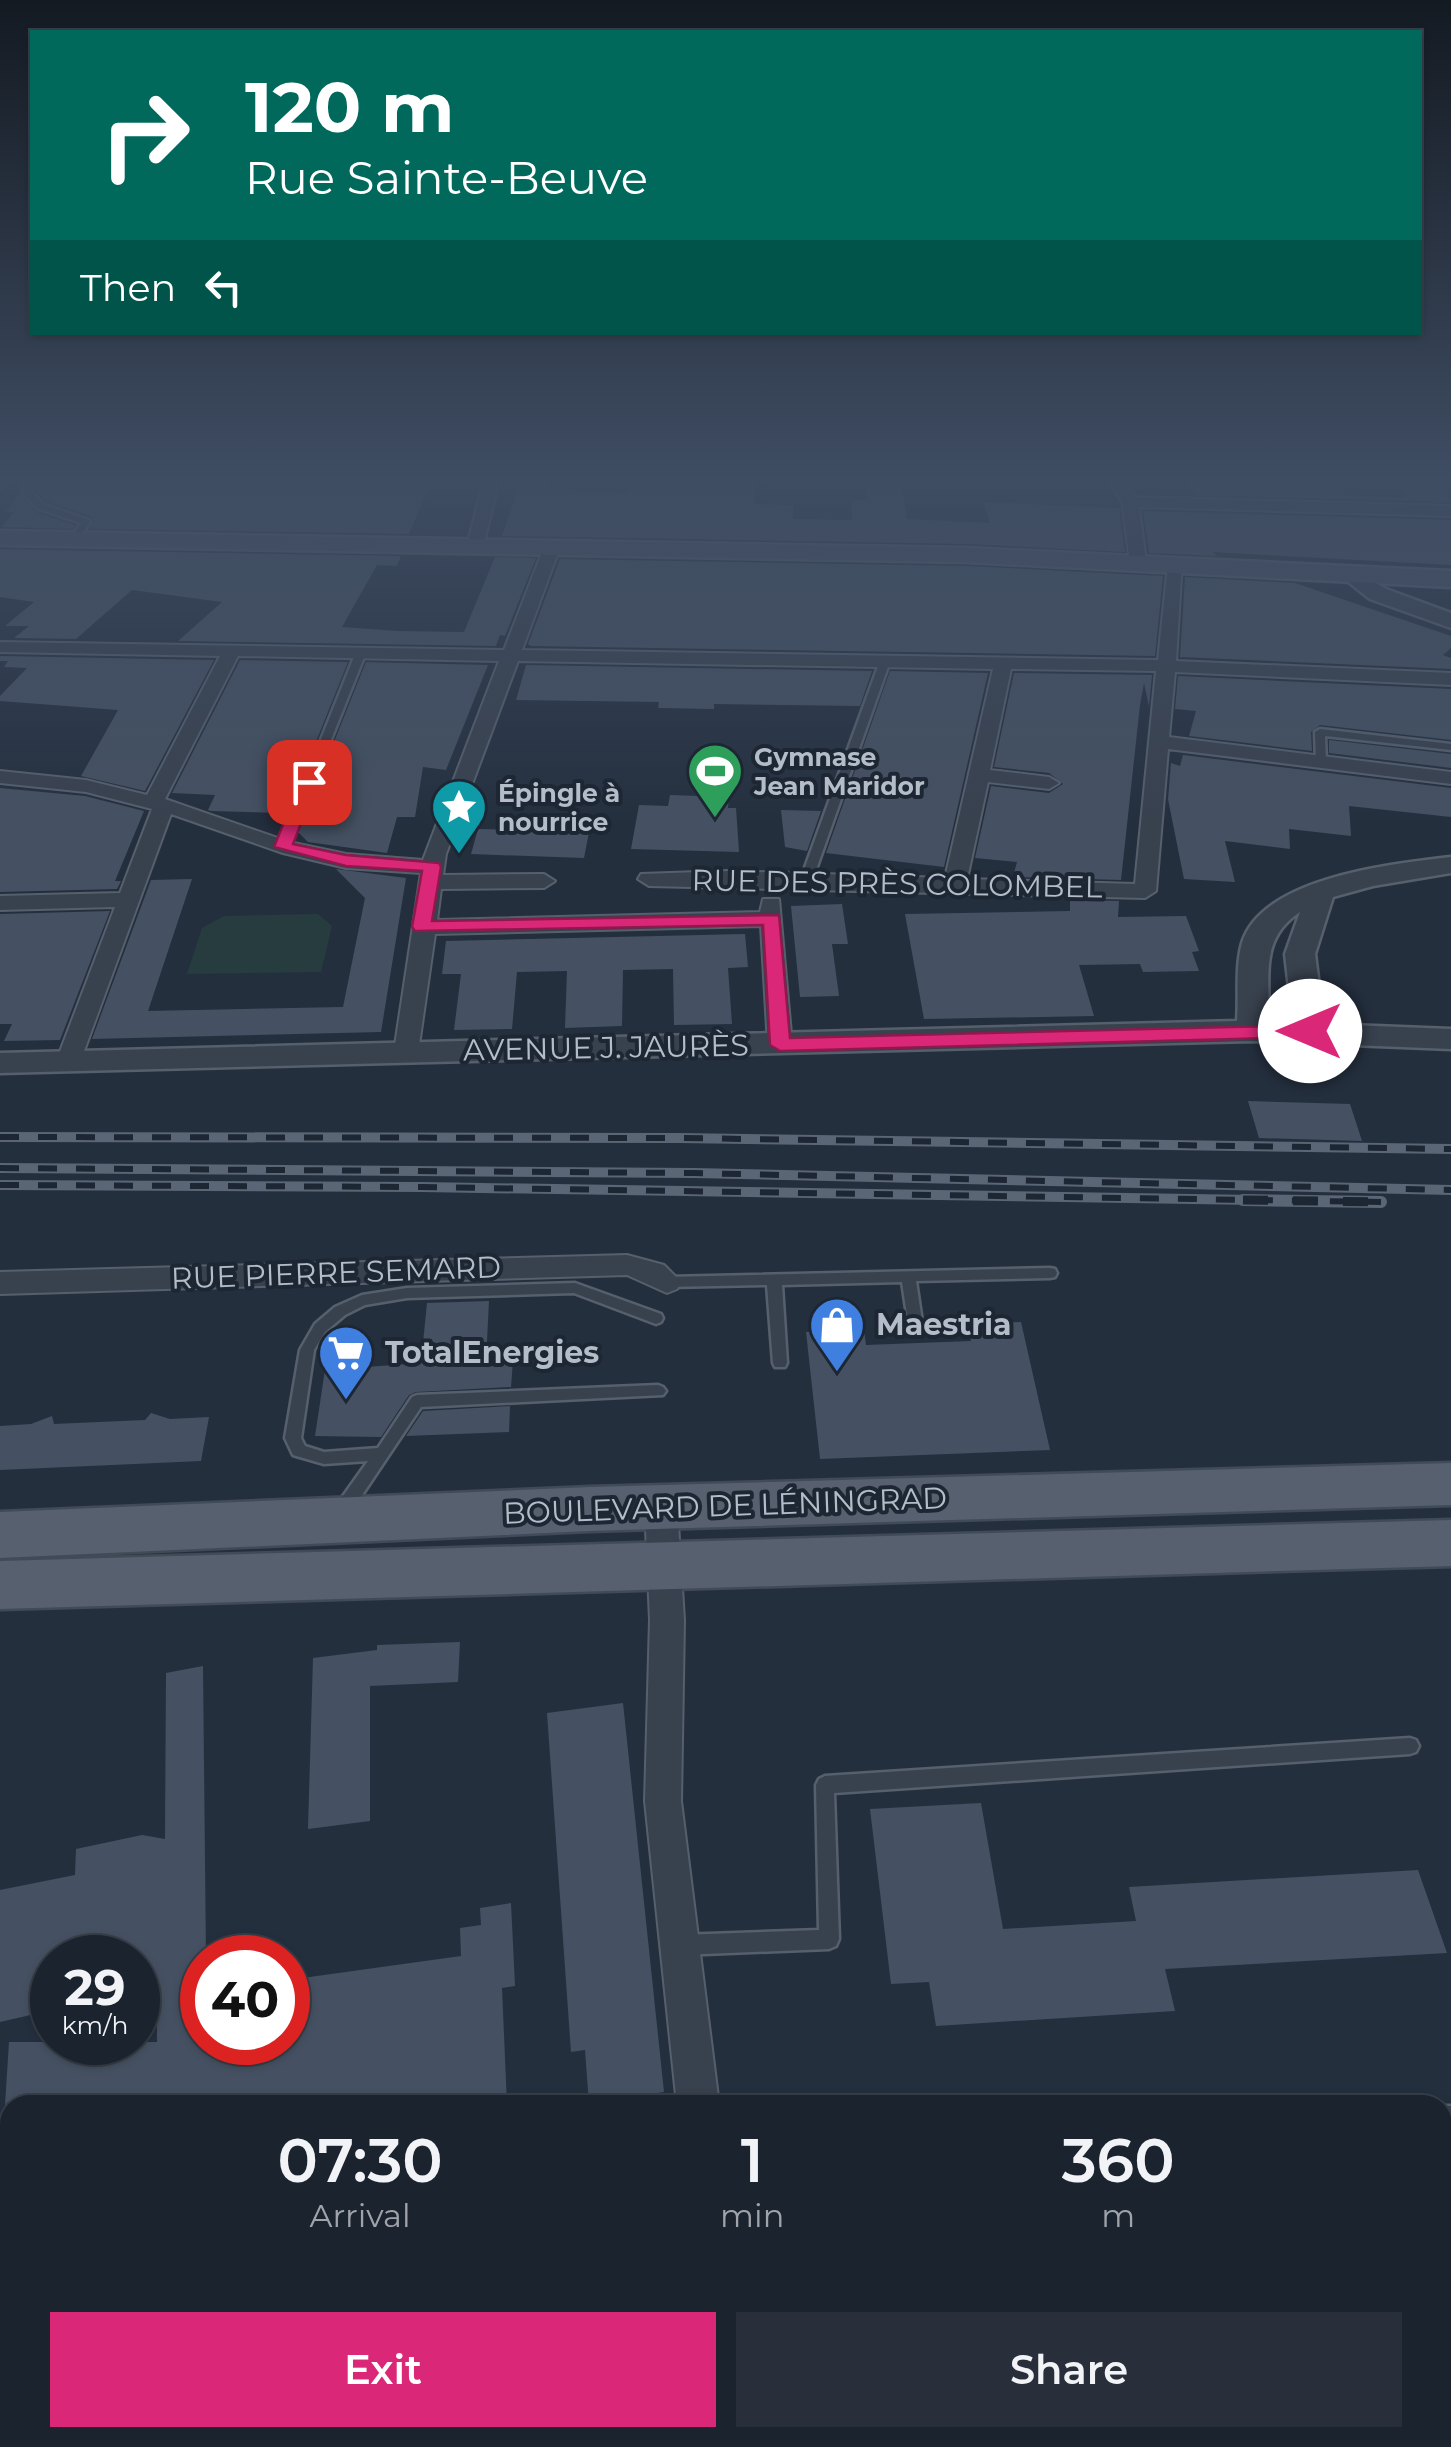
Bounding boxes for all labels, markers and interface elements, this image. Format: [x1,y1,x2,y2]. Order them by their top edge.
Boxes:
text: 120 m [245,64,455,150]
icon: right [80,70,210,200]
text: Rue Sainte-Beuve [245,150,648,205]
icon: left [196,260,251,315]
text: Then [80,264,176,311]
pin [267,740,352,825]
sports icon: Gymnase Jean Maridor [685,741,745,820]
place label: Gymnase Jean Maridor [753,742,925,801]
icon: arrive [282,755,337,810]
place icon: Épingle à nourrice [429,777,489,856]
place label: Épingle à nourrice [498,778,620,837]
street label: RUE DES PRÈS COLOMBEL [691,861,1103,906]
position arrow [1258,979,1362,1083]
street label: AVENUE J. JAURÈS [463,1027,749,1068]
street label: RUE PIERRE SEMARD [170,1248,502,1297]
shop icon: Maestria [807,1295,867,1374]
place label: Maestria [876,1306,1012,1343]
supermarket icon: TotalEnergies [316,1323,376,1402]
place label: TotalEnergies [385,1334,599,1371]
street label: BOULEVARD DE LÉNINGRAD [502,1479,948,1532]
speed limit sign: 40 [180,1935,310,2065]
text: 29 [64,1957,126,2018]
text: km/h [62,2010,128,2040]
text: 07:30 [277,2124,443,2197]
text: 1 [741,2124,764,2197]
text: 360 [1062,2124,1175,2197]
text: Arrival [310,2196,411,2235]
text: min [720,2196,784,2235]
text: m [1101,2196,1135,2235]
button: Exit [50,2312,716,2427]
button: Share [736,2312,1402,2427]

